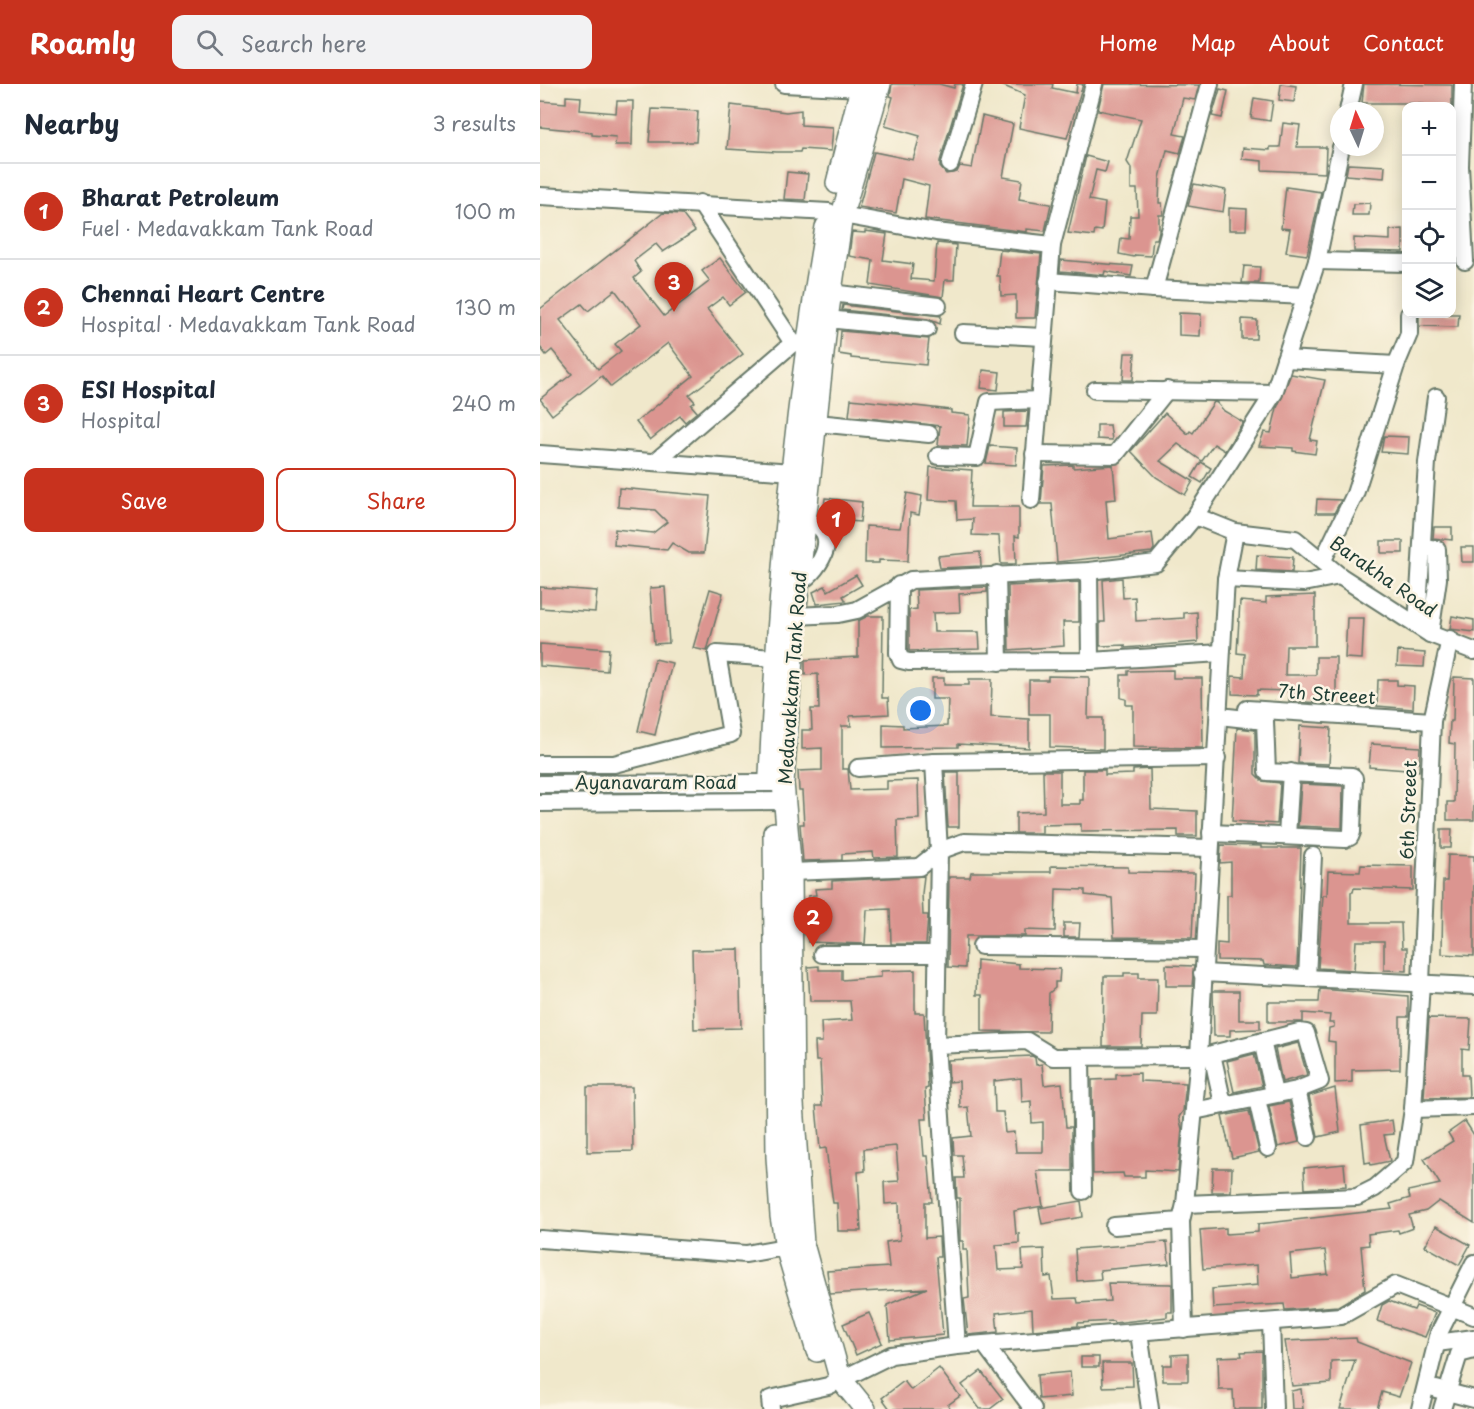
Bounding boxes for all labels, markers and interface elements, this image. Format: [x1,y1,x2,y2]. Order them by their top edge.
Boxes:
search box [172,15,592,69]
text: Roamly [30,21,136,64]
icon: search [193,26,226,59]
text: Search here [241,26,367,59]
text: Home [1099,26,1158,58]
text: Map [1191,26,1236,58]
text: About [1269,26,1330,58]
text: Contact [1363,26,1444,58]
north arrow [1330,102,1384,156]
map controls [1402,102,1456,318]
button: + [1402,102,1456,156]
text: Nearby [24,104,119,143]
text: 3 results [433,108,516,138]
button: − [1402,156,1456,210]
text: Bharat Petroleum [81,180,279,213]
text: 1 [39,196,48,226]
text: 100 m [455,196,516,226]
button: locate [1402,210,1456,264]
text: Fuel · Medavakkam Tank Road [81,213,373,243]
pin: 3 [654,262,694,312]
button: layers [1402,264,1456,318]
text: Chennai Heart Centre [81,276,325,309]
text: 2 [36,292,51,322]
text: 130 m [456,292,516,322]
text: Hospital · Medavakkam Tank Road [81,309,416,339]
text: ESI Hospital [81,372,216,405]
text: 3 [37,388,50,418]
text: 240 m [451,388,516,418]
text: Hospital [81,405,161,435]
button: Save [24,468,264,532]
button: Share [276,468,516,532]
pin: 1 [816,500,856,549]
street label: Barakha Road [1325,529,1443,623]
street label: Medavakkam Tank Road [771,571,812,785]
street label: 7th Streeet [1278,677,1377,710]
your location [906,696,935,725]
street label: 6th Streeet [1392,760,1423,860]
street label: Ayanavaram Road [575,768,737,795]
pin: 2 [794,898,832,947]

